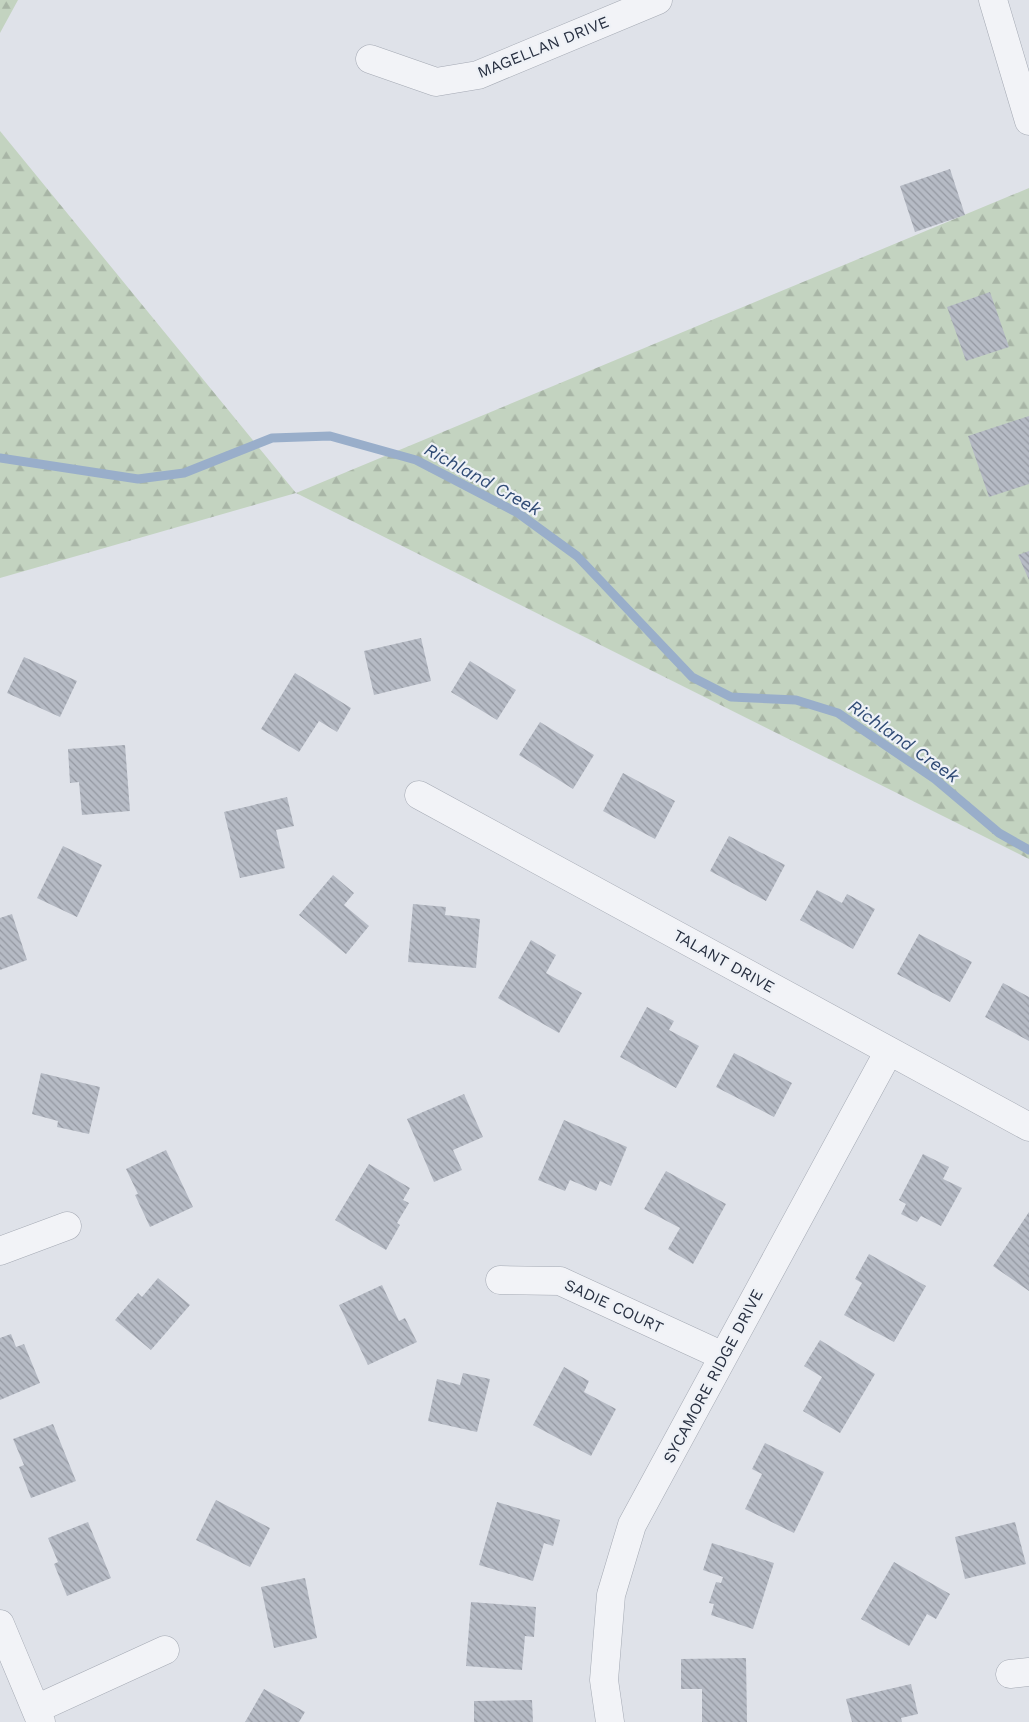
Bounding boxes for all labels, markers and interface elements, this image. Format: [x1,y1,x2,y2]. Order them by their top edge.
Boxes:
street label: MAGELLAN DRIVE [475,12,611,82]
water label: Richland Creek [421,438,546,520]
water label: Richland Creek [845,695,964,788]
street label: TALANT DRIVE [670,925,778,997]
street label: SADIE COURT [562,1275,667,1337]
street label: SYCAMORE RIDGE DRIVE [659,1286,767,1466]

